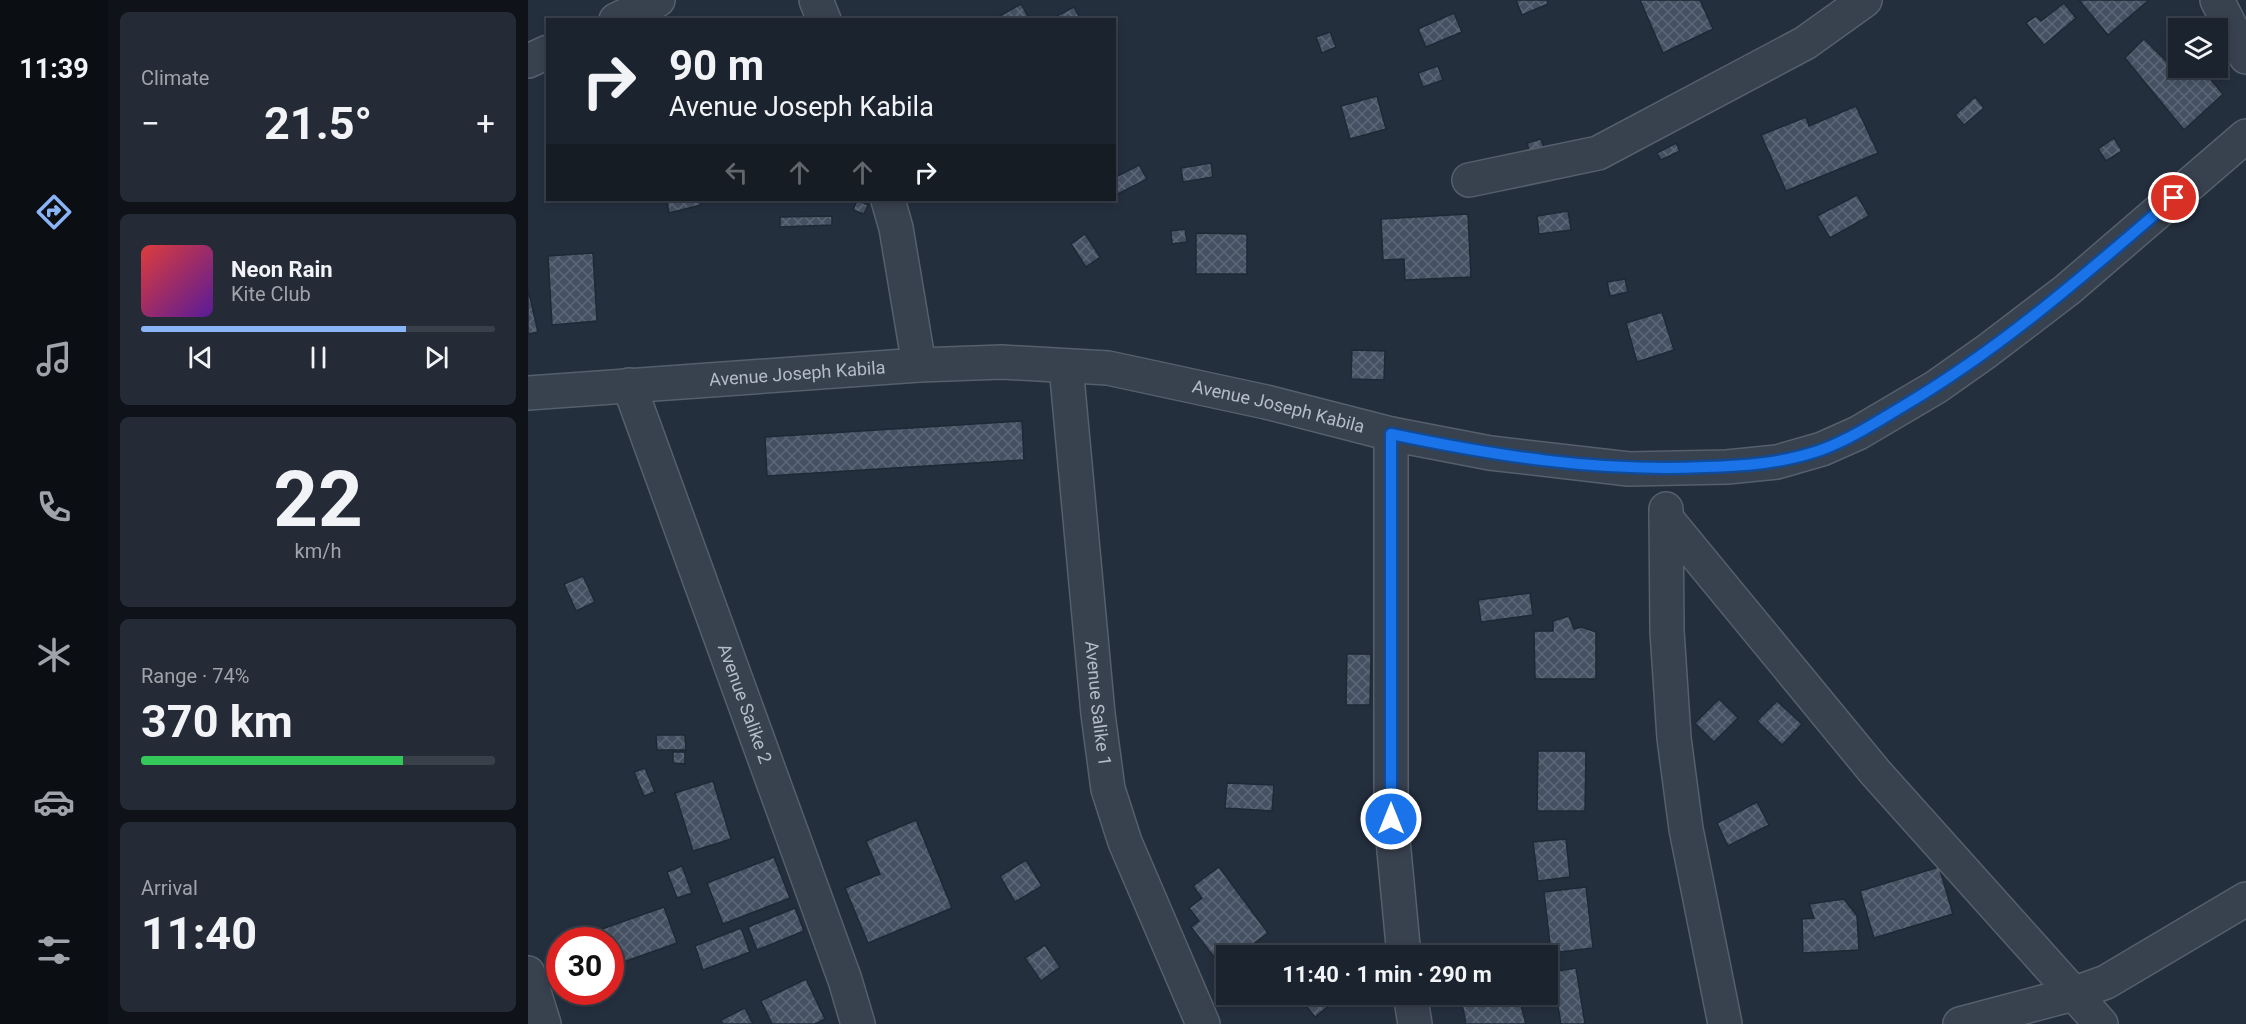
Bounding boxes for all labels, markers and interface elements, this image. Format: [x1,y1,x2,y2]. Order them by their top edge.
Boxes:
map controls [2168,18,2228,78]
button: layers [2168,18,2228,78]
text: 90 m [669,41,764,90]
icon: right [570,42,648,120]
text: 11:39 [19,53,89,85]
text: Climate [141,66,209,90]
text: Avenue Joseph Kabila [669,91,934,123]
text: 21.5° [264,97,372,150]
text: − [141,104,160,143]
text: + [476,104,495,143]
icon: left [720,156,753,189]
icon: ahead [783,156,816,189]
icon: ahead [846,156,879,189]
icon: right [909,156,942,189]
pin [2148,172,2199,223]
icon: arrive [2157,181,2190,214]
icon: directions [33,191,75,233]
text: Neon Rain [231,257,333,282]
text: Kite Club [231,282,311,306]
icon: music [33,338,75,380]
icon: previous [184,341,217,374]
icon: pause [302,341,335,374]
icon: next [420,341,453,374]
street label: Avenue Joseph Kabila [708,356,886,390]
street label: Avenue Joseph Kabila [1190,375,1367,437]
text: 22 [273,454,363,545]
icon: phone [33,486,75,528]
text: km/h [295,539,341,563]
icon: climate [33,634,75,676]
street label: Avenue Salike 1 [1081,640,1116,767]
street label: Avenue Salike 2 [714,641,776,766]
text: Range · 74% [141,664,249,688]
text: 370 km [141,695,293,748]
icon: car [33,781,75,823]
position arrow [1359,787,1423,851]
text: Arrival [141,876,198,900]
text: 11:40 [141,907,257,960]
speed limit sign: 30 [546,927,624,1005]
icon: filters [33,929,75,971]
text: 11:40 · 1 min · 290 m [1282,962,1492,987]

